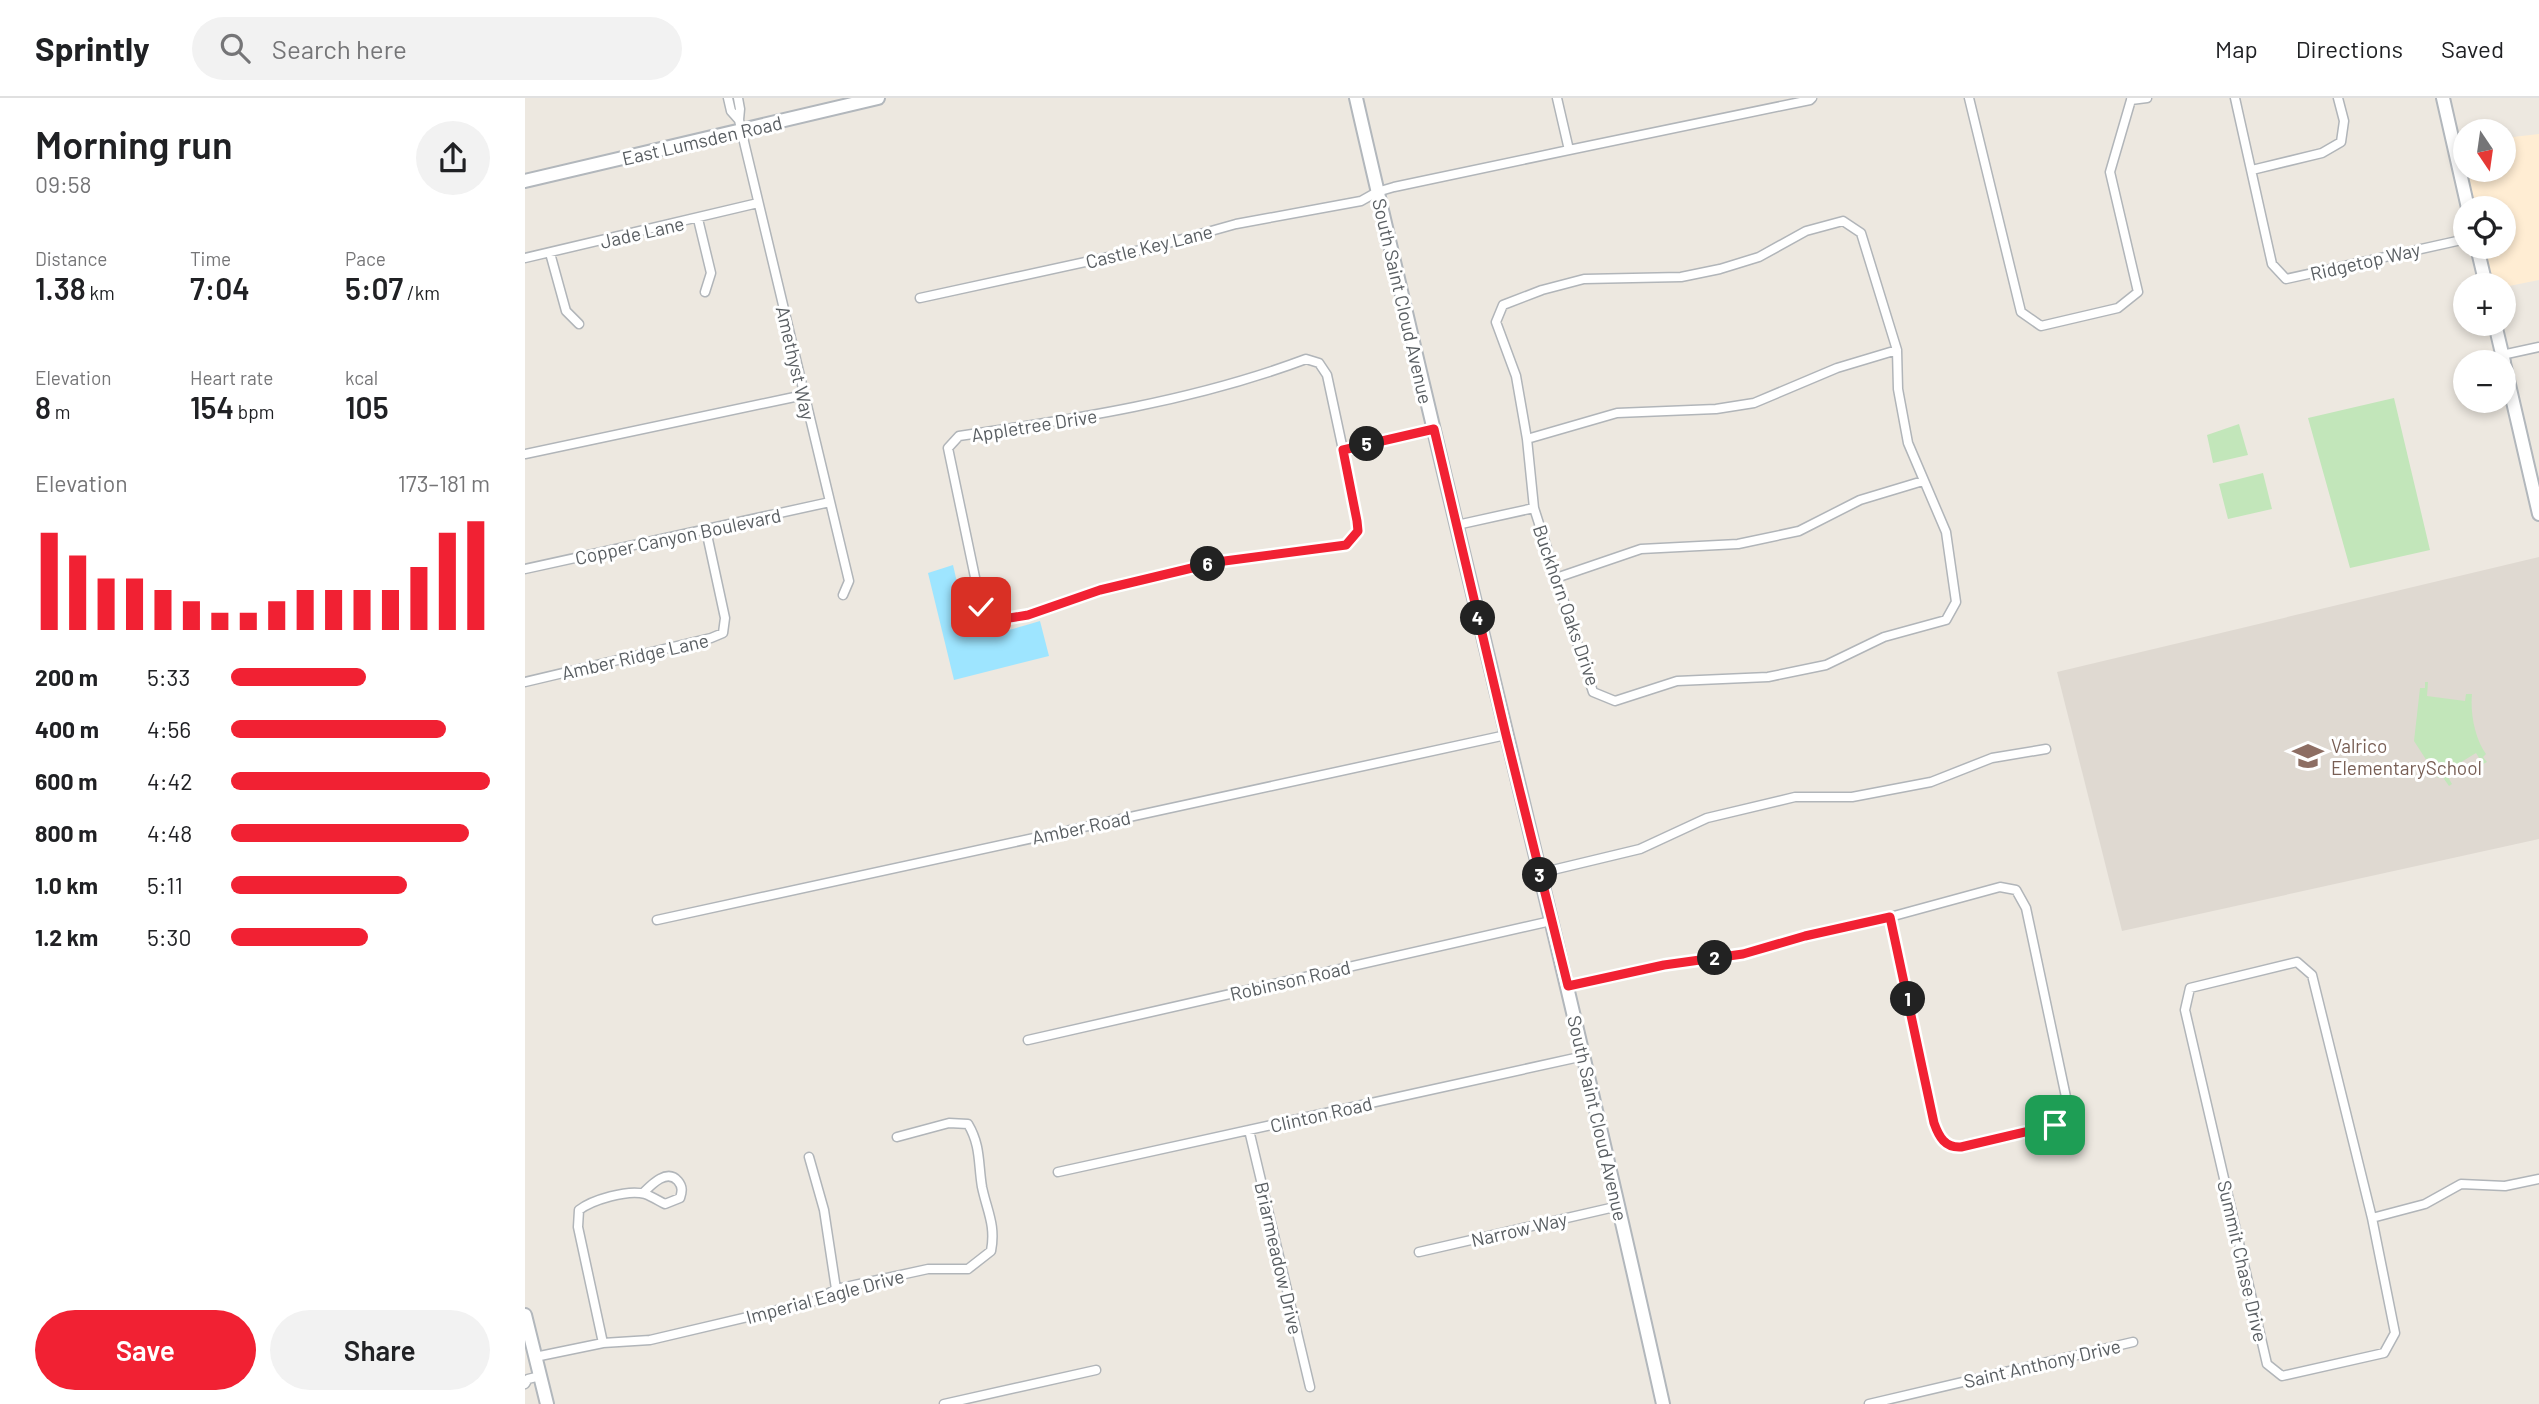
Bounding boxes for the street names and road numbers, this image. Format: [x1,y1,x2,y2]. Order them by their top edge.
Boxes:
street label: East Lumsden Road [620,110,784,170]
street label: South Saint Cloud Avenue [1368,196,1438,406]
street label: Jade Lane [598,211,686,253]
street label: Castle Key Lane [1083,219,1215,273]
street label: Ridgetop Way [2308,237,2423,285]
street label: Amethyst Way [772,304,820,422]
street label: Appletree Drive [969,404,1099,446]
street label: Copper Canyon Boulevard [573,503,783,569]
street label: Buckhorn Oaks Drive [1529,521,1605,689]
street label: Amber Ridge Lane [559,628,711,684]
street label: Amber Road [1030,805,1132,849]
street label: Robinson Road [1228,955,1352,1005]
street label: South Saint Cloud Avenue [1563,1013,1633,1223]
street label: Clinton Road [1268,1091,1374,1137]
street label: Summit Chase Drive [2213,1178,2273,1344]
street label: Briarmeadow Drive [1250,1180,1308,1336]
street label: Narrow Way [1469,1207,1570,1251]
street label: Imperial Eagle Drive [743,1264,907,1328]
street label: Saint Anthony Drive [1961,1334,2123,1392]

